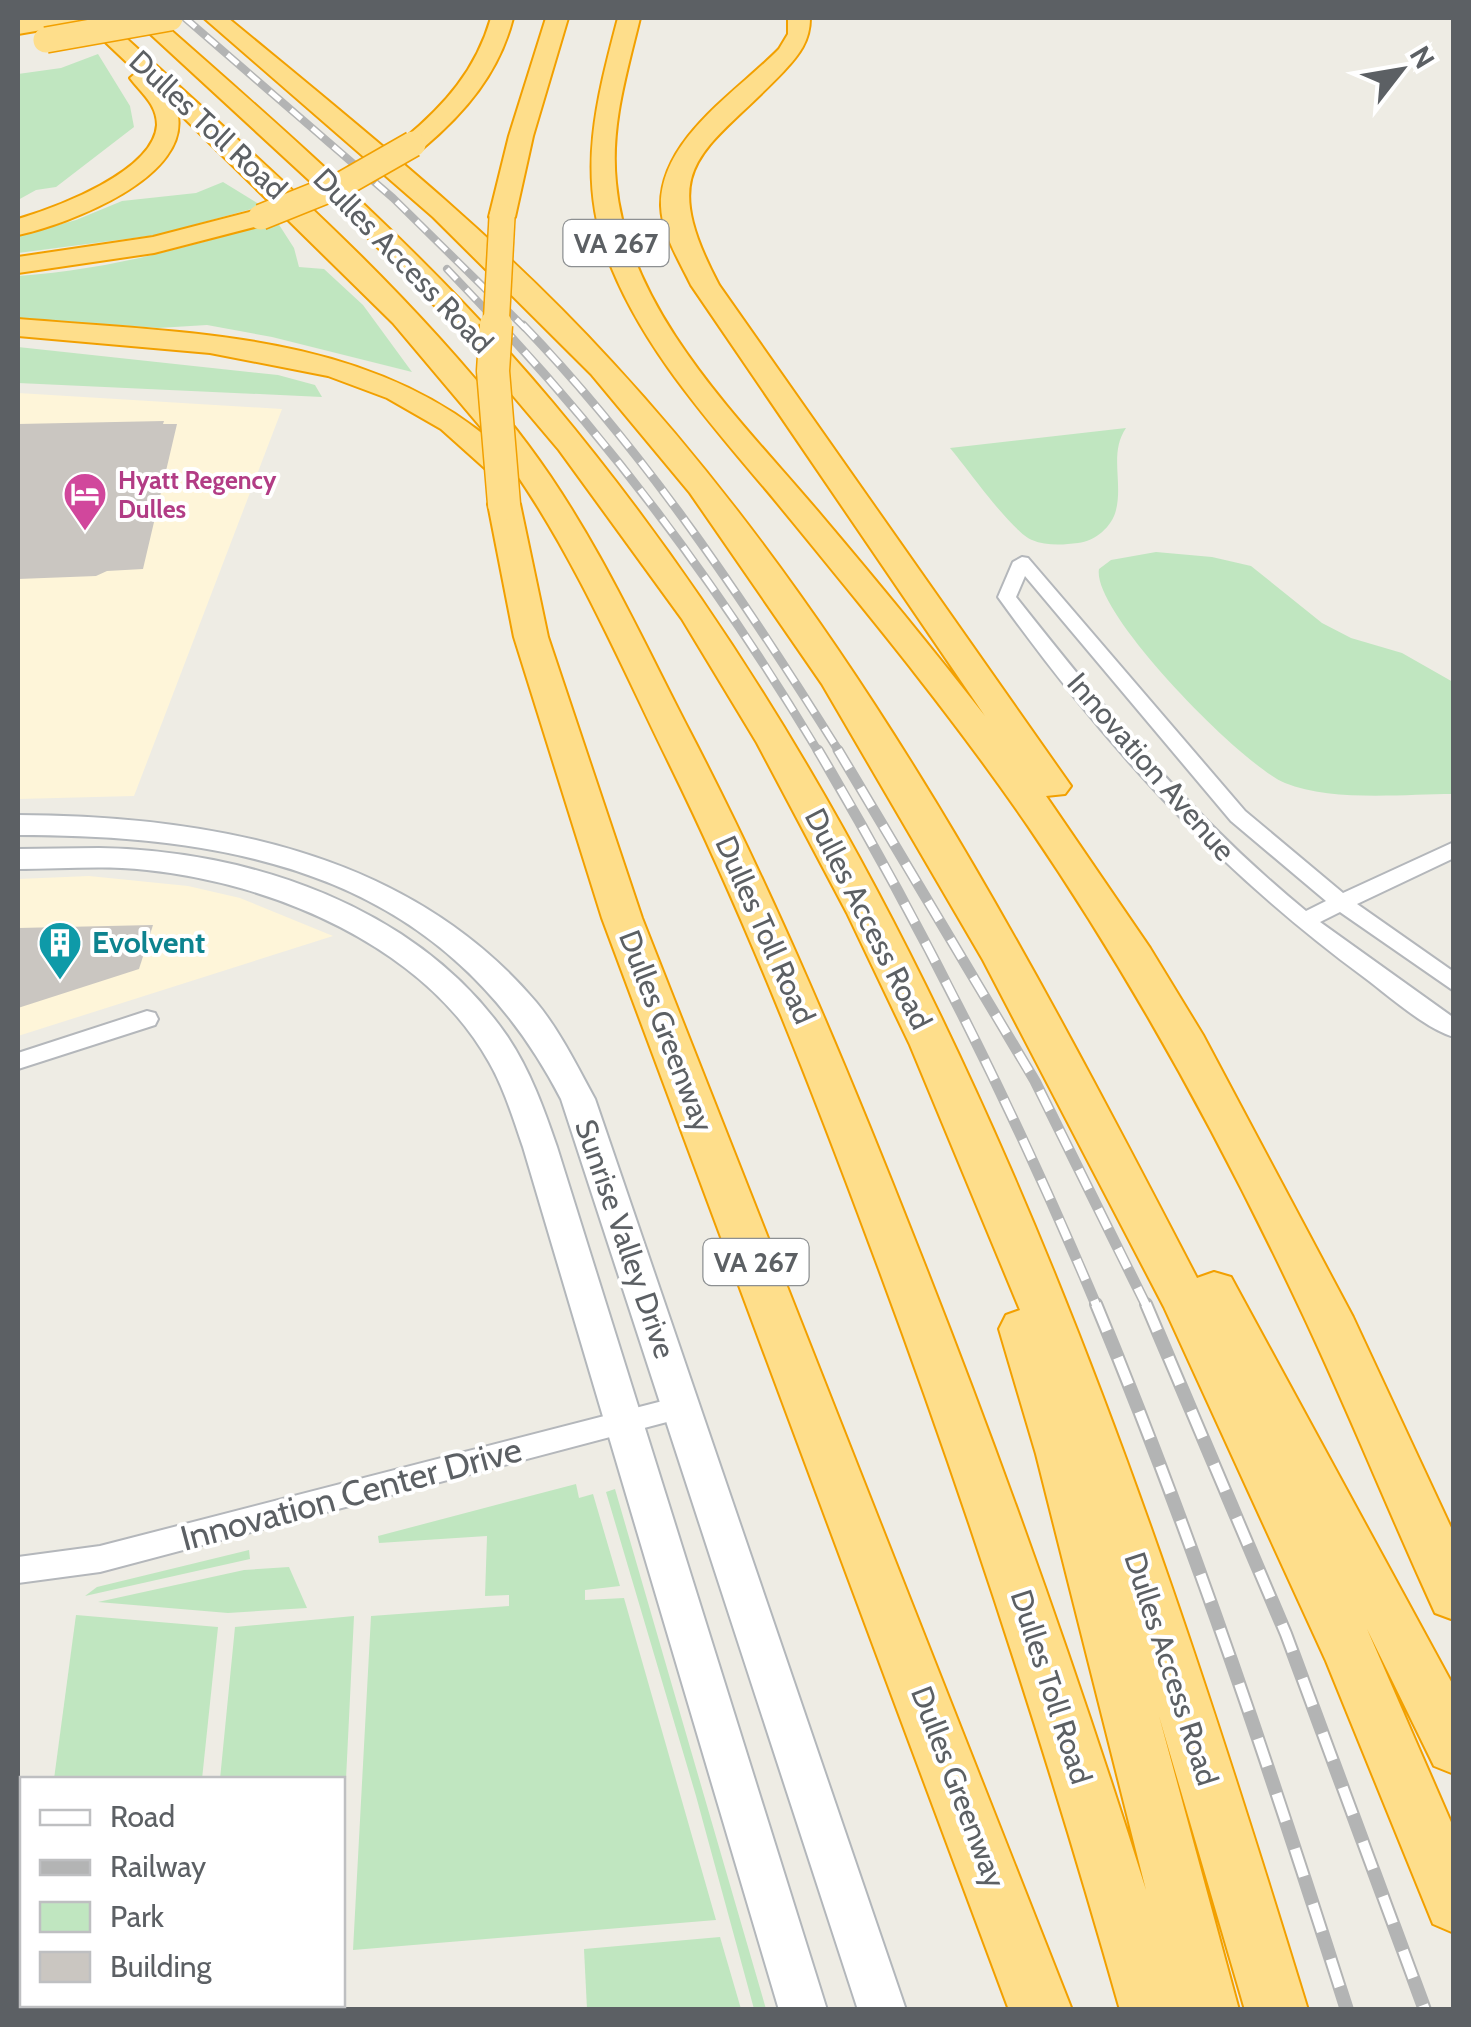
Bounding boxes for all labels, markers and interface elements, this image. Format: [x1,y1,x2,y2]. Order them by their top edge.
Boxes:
north arrow [1351,20,1451,120]
text: N [1403,40,1442,74]
street label: Dulles Toll Road [122,42,295,207]
street label: Dulles Access Road [306,160,501,361]
road number: VA 267 [564,220,668,266]
place label: Hyatt Regency Dulles [118,465,277,524]
hotel icon: Hyatt Regency Dulles [62,471,108,532]
street label: Innovation Avenue [1060,665,1243,868]
street label: Dulles Access Road [797,802,940,1035]
street label: Dulles Toll Road [707,830,823,1030]
building icon: Evolvent [37,920,83,981]
place label: Evolvent [92,924,205,961]
street label: Dulles Greenway [611,925,722,1137]
street label: Sunrise Valley Drive [567,1115,684,1363]
road number: VA 267 [704,1239,808,1285]
street label: Innovation Center Drive [176,1427,526,1560]
street label: Dulles Access Road [1116,1548,1227,1790]
street label: Dulles Toll Road [1003,1585,1100,1789]
street label: Dulles Greenway [903,1681,1014,1893]
legend [20,1777,345,2007]
text: Road [110,1798,175,1835]
text: Railway [110,1848,206,1885]
text: Park [110,1898,165,1935]
text: Building [110,1948,213,1985]

